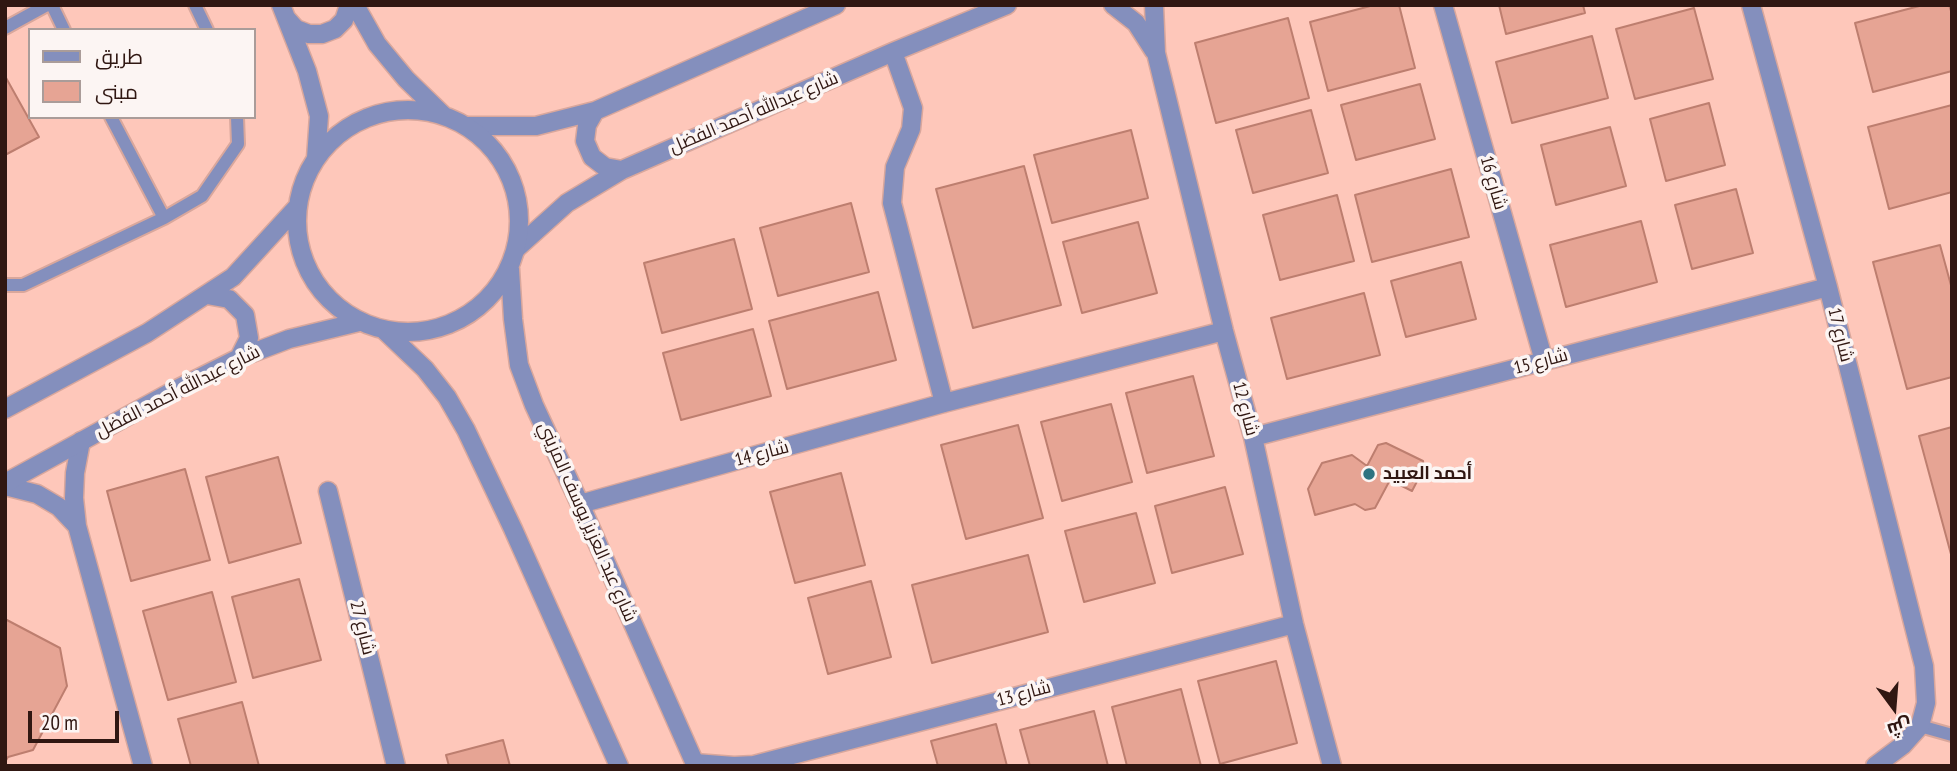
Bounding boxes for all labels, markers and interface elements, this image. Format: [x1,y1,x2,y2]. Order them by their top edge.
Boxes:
legend [28,28,256,119]
text: طريق [95,43,143,70]
street label: شارع عبدالله أحمد الفضل [666,68,842,158]
text: مبنى [95,78,138,105]
street label: شارع 16 [1475,154,1511,212]
street label: شارع 17 [1823,306,1857,364]
street label: شارع عبدالله أحمد الفضل [92,341,264,443]
street label: شارع 15 [1512,344,1570,380]
street label: شارع 12 [1227,380,1263,438]
street label: شارع عبد العزيز يوسف المزيني [533,419,641,625]
street label: شارع 14 [733,436,791,472]
place label: أحمد العبيد [1383,463,1472,485]
marker: أحمد العبيد [1361,466,1377,482]
street label: شارع 27 [345,599,379,657]
north arrow [1859,673,1929,743]
street label: شارع 13 [995,676,1053,712]
scale bar [32,698,122,742]
text: 20 m [41,709,78,736]
text: ش [1885,713,1915,743]

